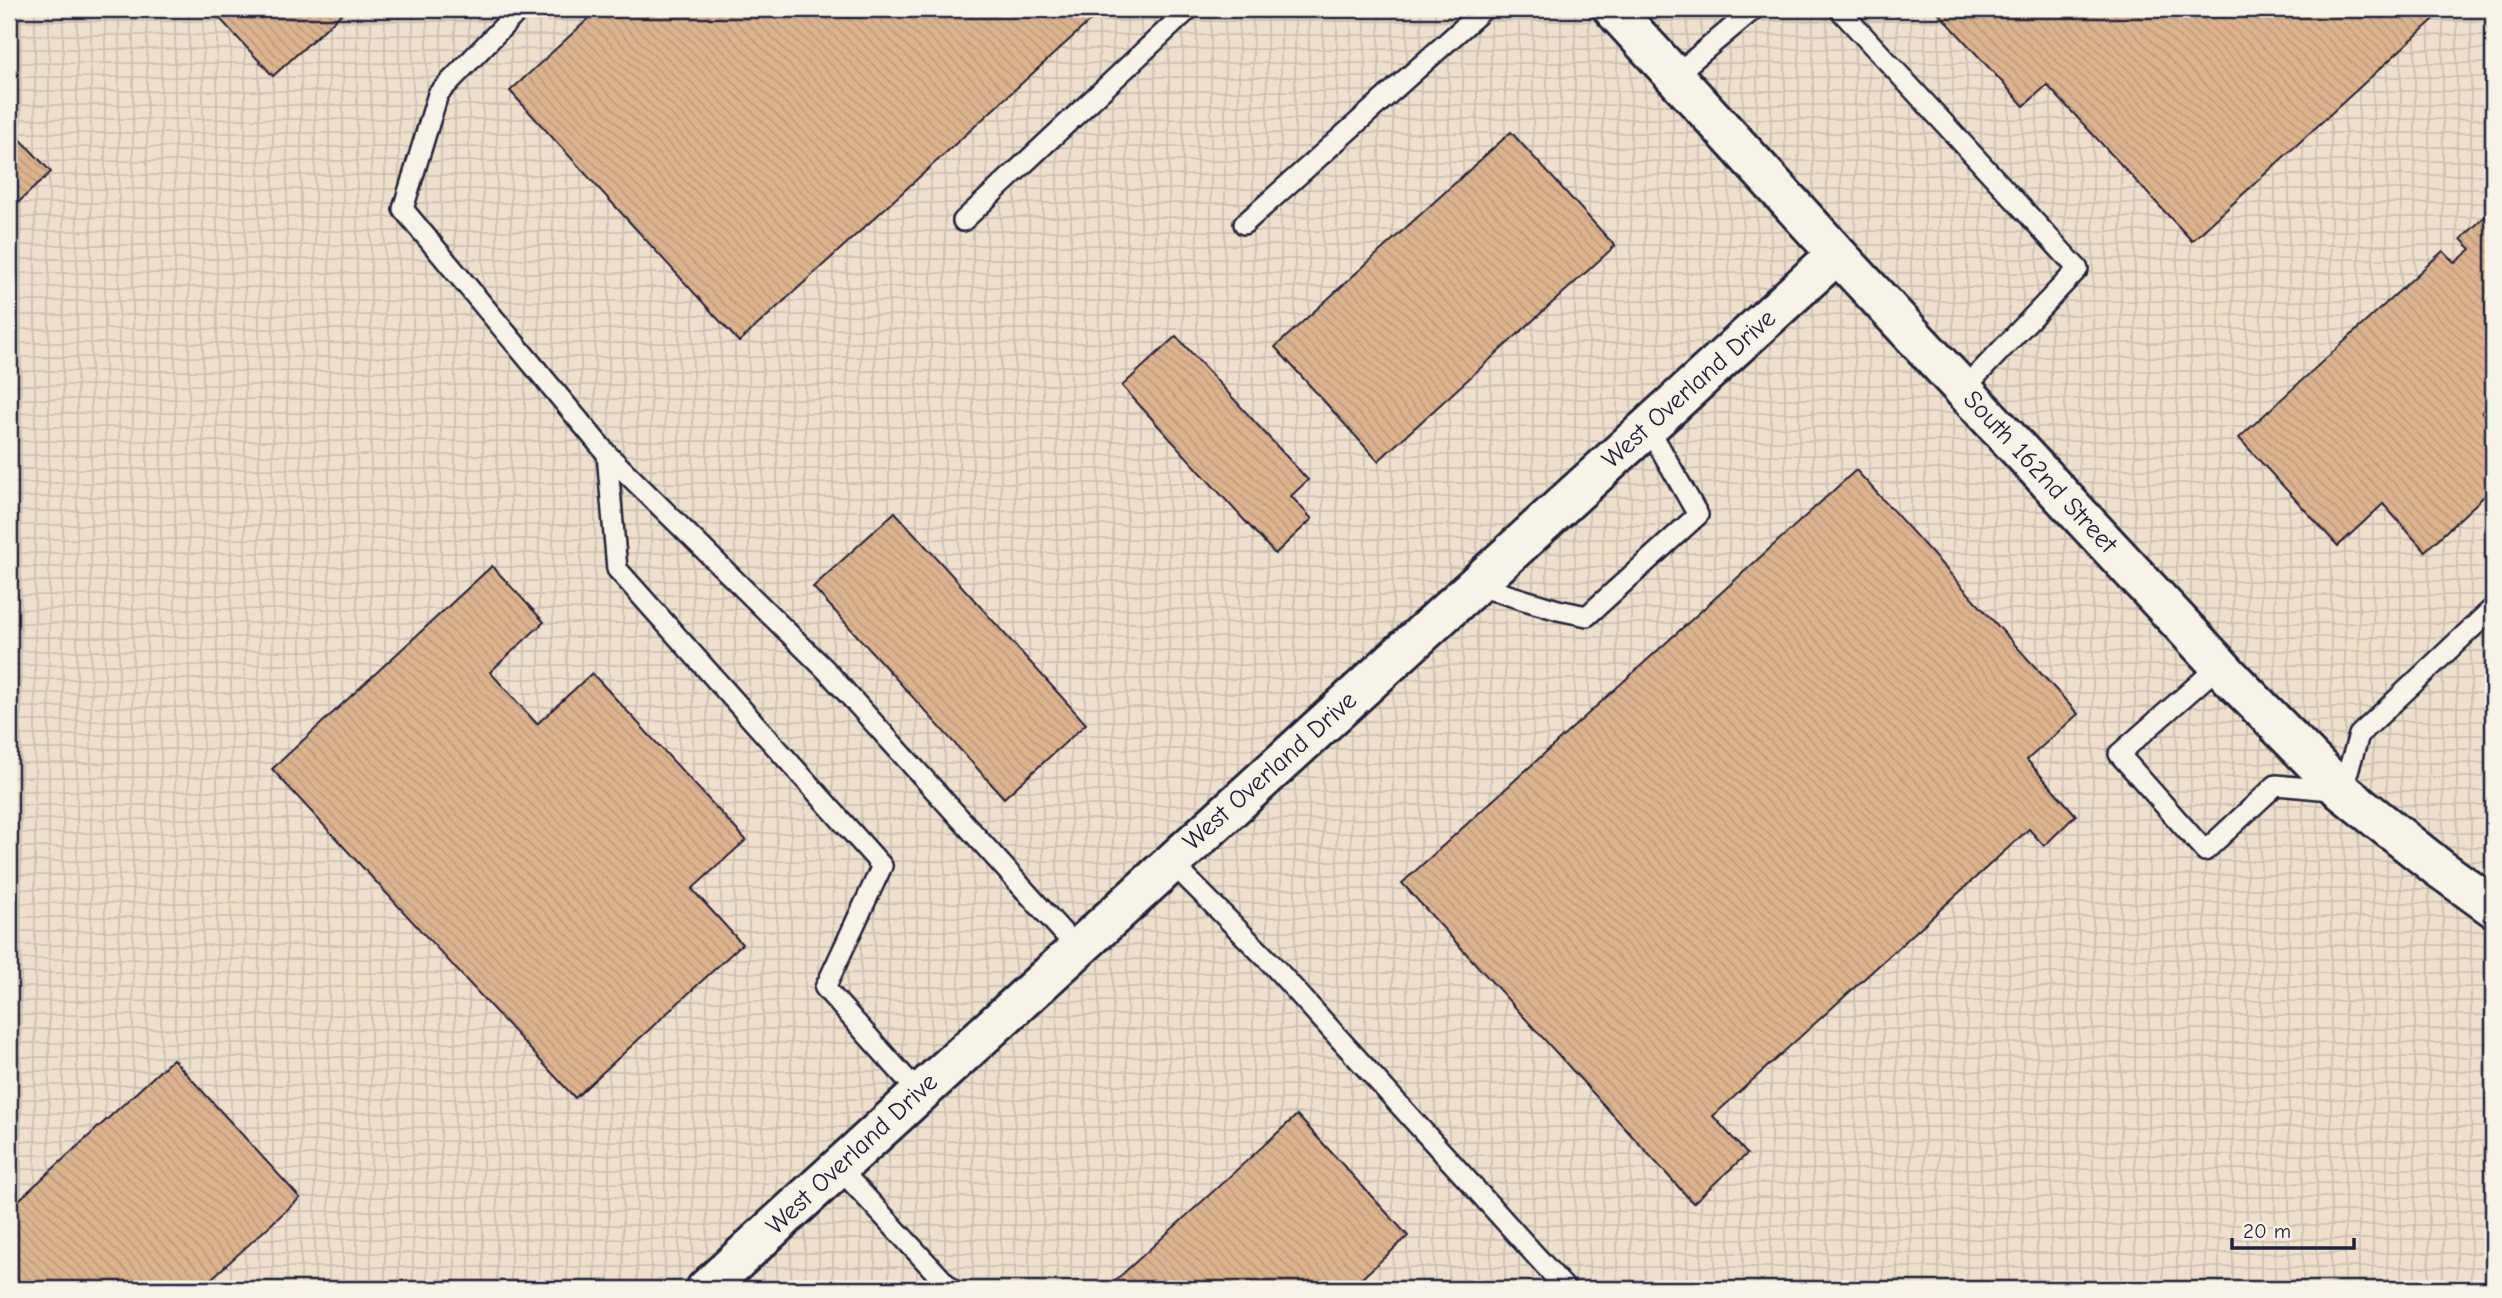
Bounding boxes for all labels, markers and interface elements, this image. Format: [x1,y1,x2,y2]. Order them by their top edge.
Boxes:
street label: West Overland Drive [1596,303,1782,475]
street label: South 162nd Street [1957,384,2124,561]
street label: West Overland Drive [1177,685,1363,857]
street label: West Overland Drive [760,1067,944,1241]
scale bar [2232,1207,2355,1251]
text: 20 m [2243,1219,2291,1243]

